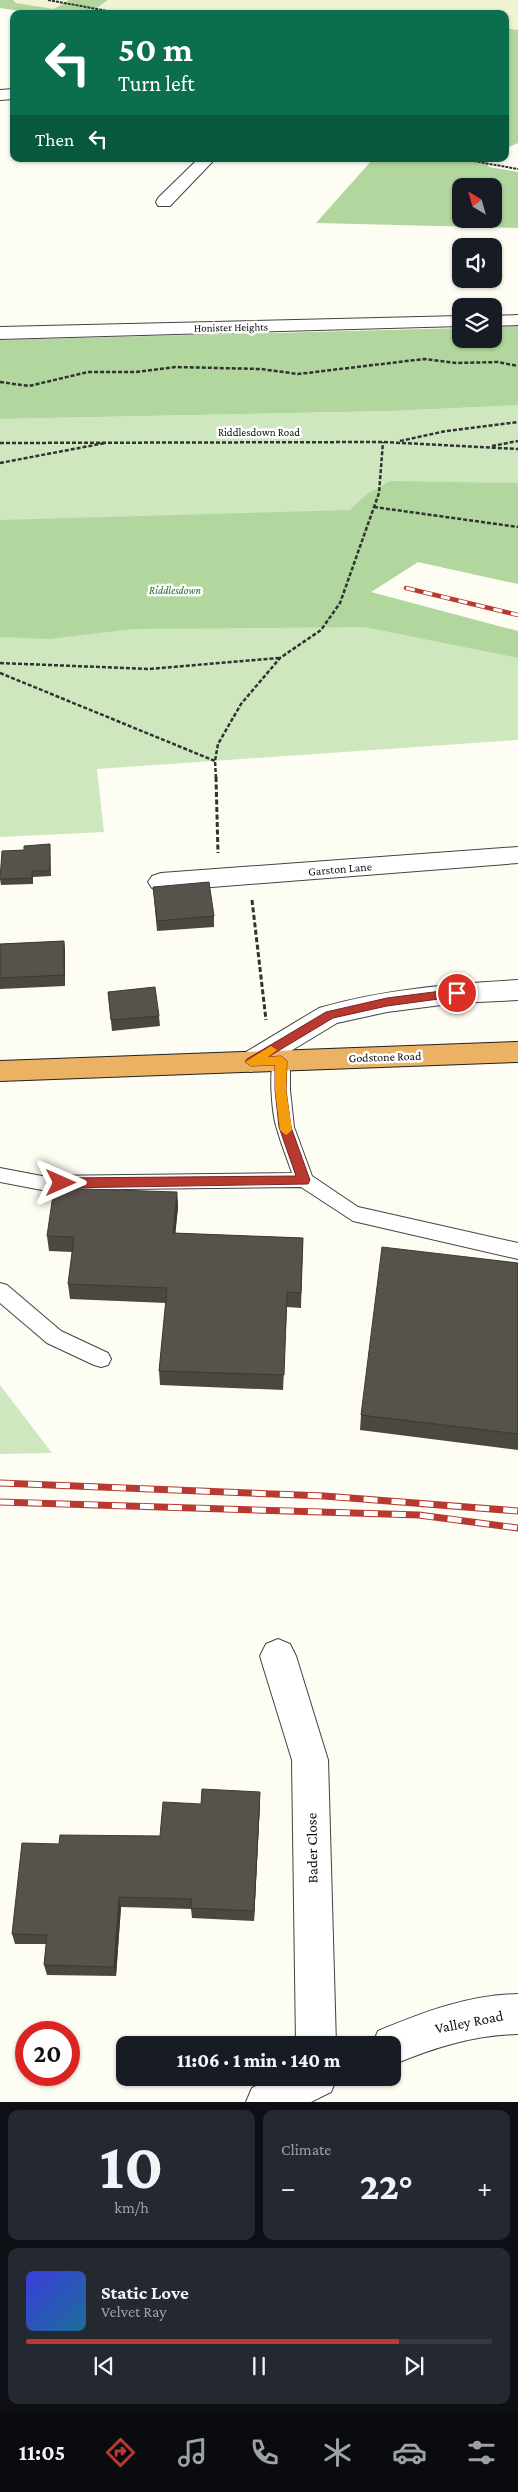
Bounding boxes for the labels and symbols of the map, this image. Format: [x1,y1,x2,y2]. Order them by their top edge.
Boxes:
north arrow [452,178,502,228]
street label: Honister Heights [194,320,268,335]
street label: Riddlesdown Road [218,426,300,438]
park label: Riddlesdown [149,584,201,596]
street label: Garston Lane [308,859,372,879]
pin [436,972,478,1014]
street label: Godstone Road [348,1049,422,1065]
position arrow [34,1156,86,1208]
street label: Bader Close [303,1812,321,1883]
street label: Valley Road [433,2008,505,2037]
speed limit sign: 20 [15,2021,80,2086]

